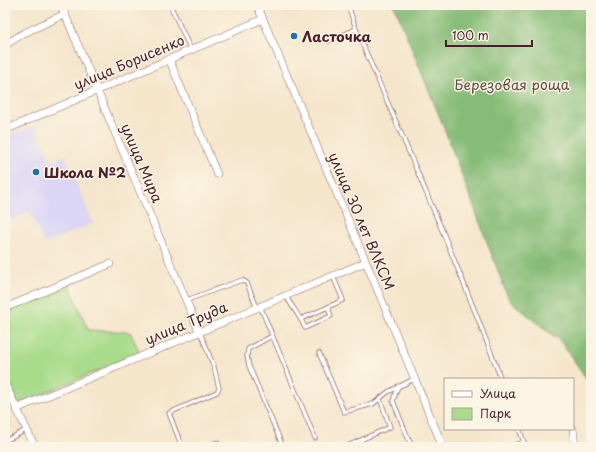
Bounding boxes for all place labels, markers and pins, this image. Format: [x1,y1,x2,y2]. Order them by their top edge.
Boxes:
place label: Ласточка [302,26,372,47]
marker: Ласточка [289,31,299,41]
place label: Школа №2 [44,162,126,183]
marker: Школа №2 [31,167,41,177]

